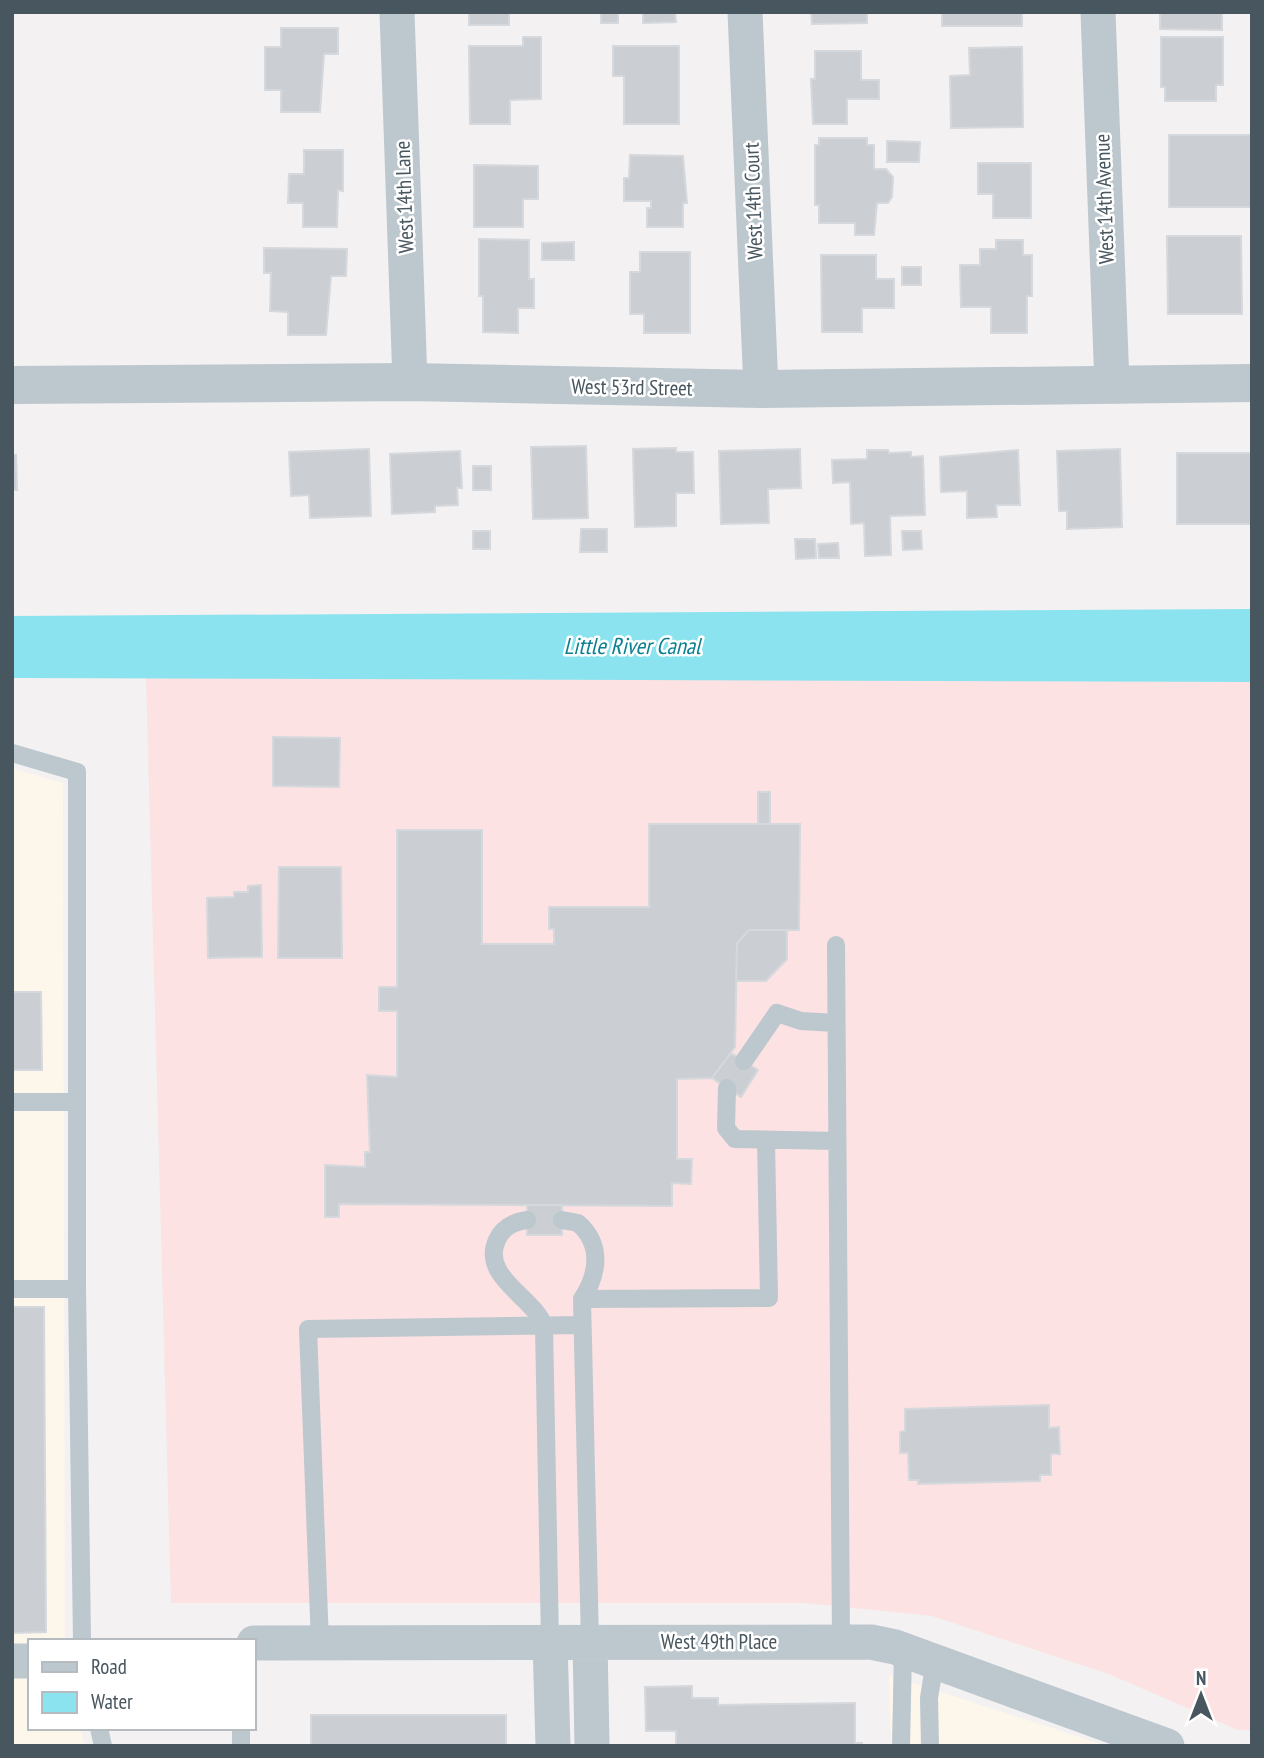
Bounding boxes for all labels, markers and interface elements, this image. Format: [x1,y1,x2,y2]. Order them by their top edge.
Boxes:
street label: West 14th Avenue [1088,133,1120,265]
street label: West 14th Lane [389,140,419,254]
street label: West 14th Court [737,142,769,260]
street label: West 53rd Street [571,372,693,402]
water label: Little River Canal [564,631,703,660]
street label: West 49th Place [661,1628,777,1655]
legend [28,1639,256,1730]
text: Road [91,1653,127,1680]
north arrow [1166,1660,1236,1730]
text: N [1196,1666,1206,1690]
text: Water [91,1688,133,1715]

